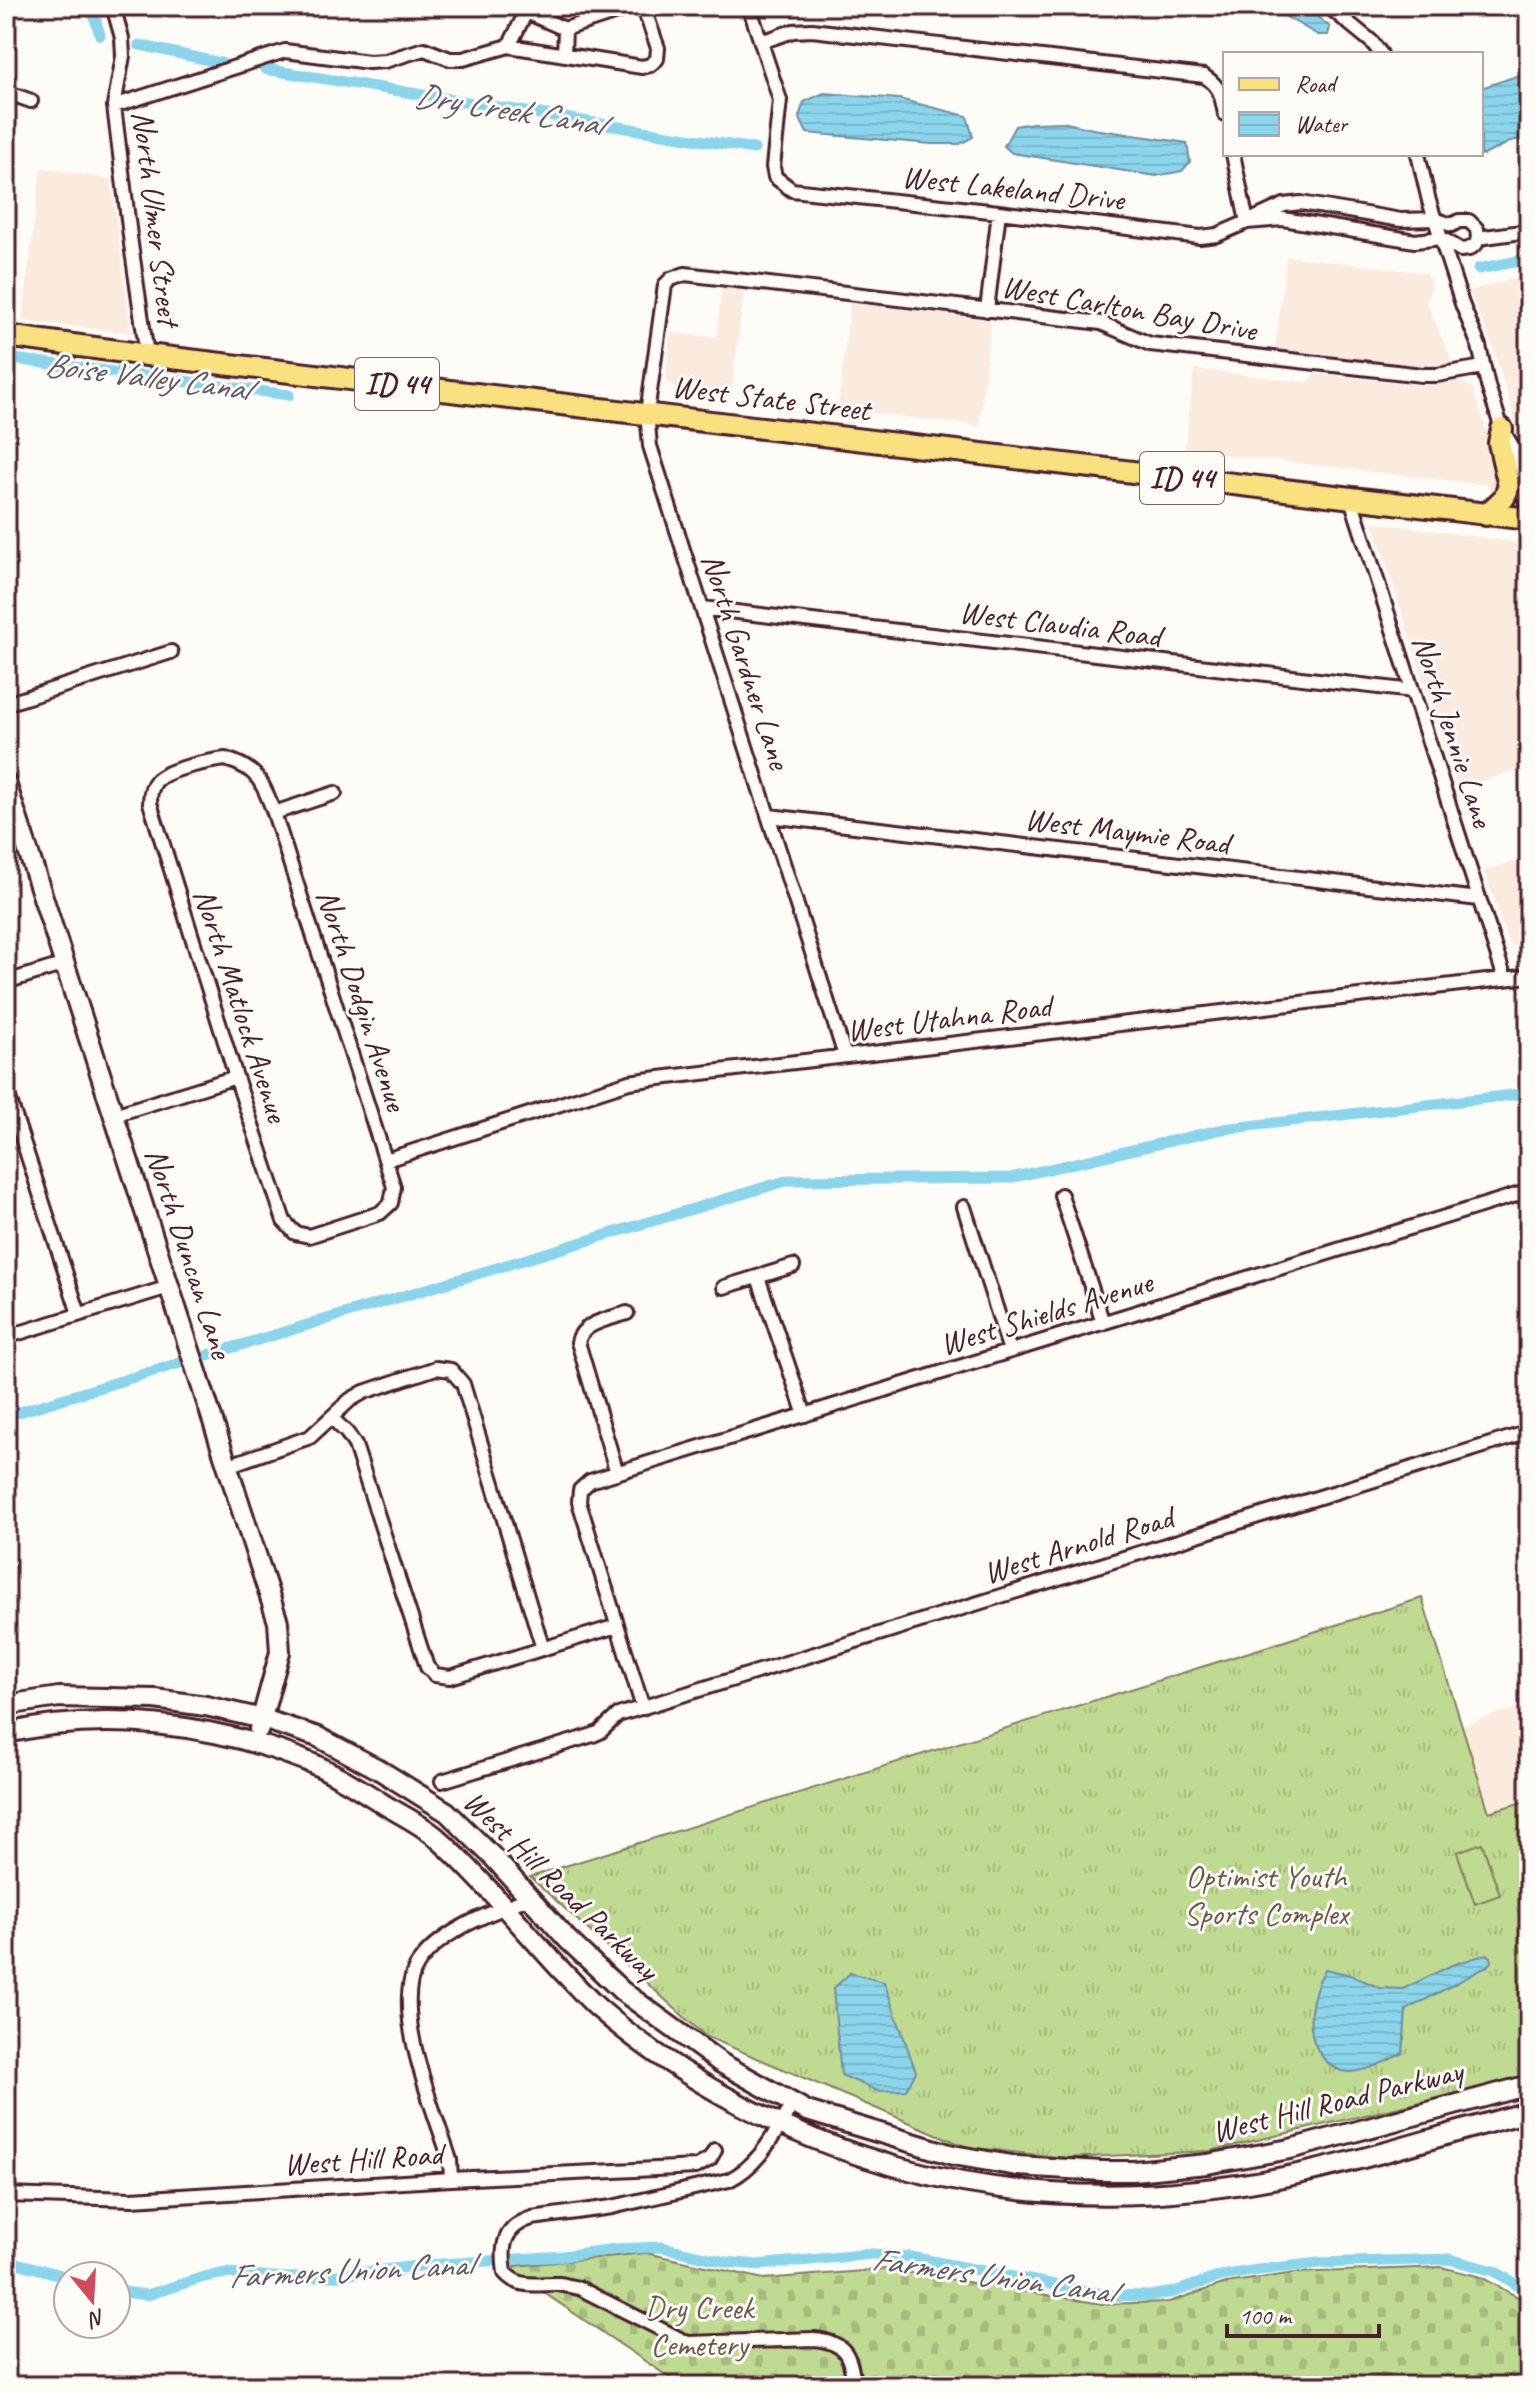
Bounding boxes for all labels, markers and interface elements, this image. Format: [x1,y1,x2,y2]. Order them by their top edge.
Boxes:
legend [1223,52,1483,156]
text: Road [1295,69,1339,99]
water label: Dry Creek Canal [412,73,617,147]
street label: North Ulmer Street [123,109,190,332]
text: Water [1295,109,1350,139]
street label: West Lakeland Drive [900,156,1129,220]
street label: West Carlton Bay Drive [998,265,1262,351]
water label: Boise Valley Canal [42,342,263,411]
road number: ID 44 [355,358,439,410]
street label: West State Street [670,366,876,431]
road number: ID 44 [1140,452,1224,504]
street label: North Gardner Lane [692,548,801,776]
street label: West Claudia Road [957,591,1167,657]
street label: North Jennie Lane [1403,630,1504,835]
street label: West Maymie Road [1022,798,1236,864]
street label: North Matlock Avenue [184,883,299,1129]
street label: North Dodgin Avenue [307,884,418,1118]
street label: West Utahna Road [844,985,1058,1051]
street label: North Duncan Lane [136,1143,243,1366]
street label: West Shields Avenue [935,1261,1160,1365]
street label: West Arnold Road [978,1495,1182,1593]
street label: West Hill Road Parkway [454,1781,670,1991]
park label: Optimist Youth Sports Complex [1184,1856,1351,1934]
street label: West Hill Road Parkway [1208,2049,1469,2152]
street label: West Hill Road [282,2133,449,2185]
water label: Farmers Union Canal [869,2237,1128,2315]
water label: Farmers Union Canal [227,2242,484,2298]
north arrow [52,2260,132,2340]
park label: Dry Creek Cemetery [645,2287,756,2365]
scale bar [1227,2288,1379,2338]
text: 100 m [1239,2301,1293,2331]
text: N [84,2303,109,2335]

